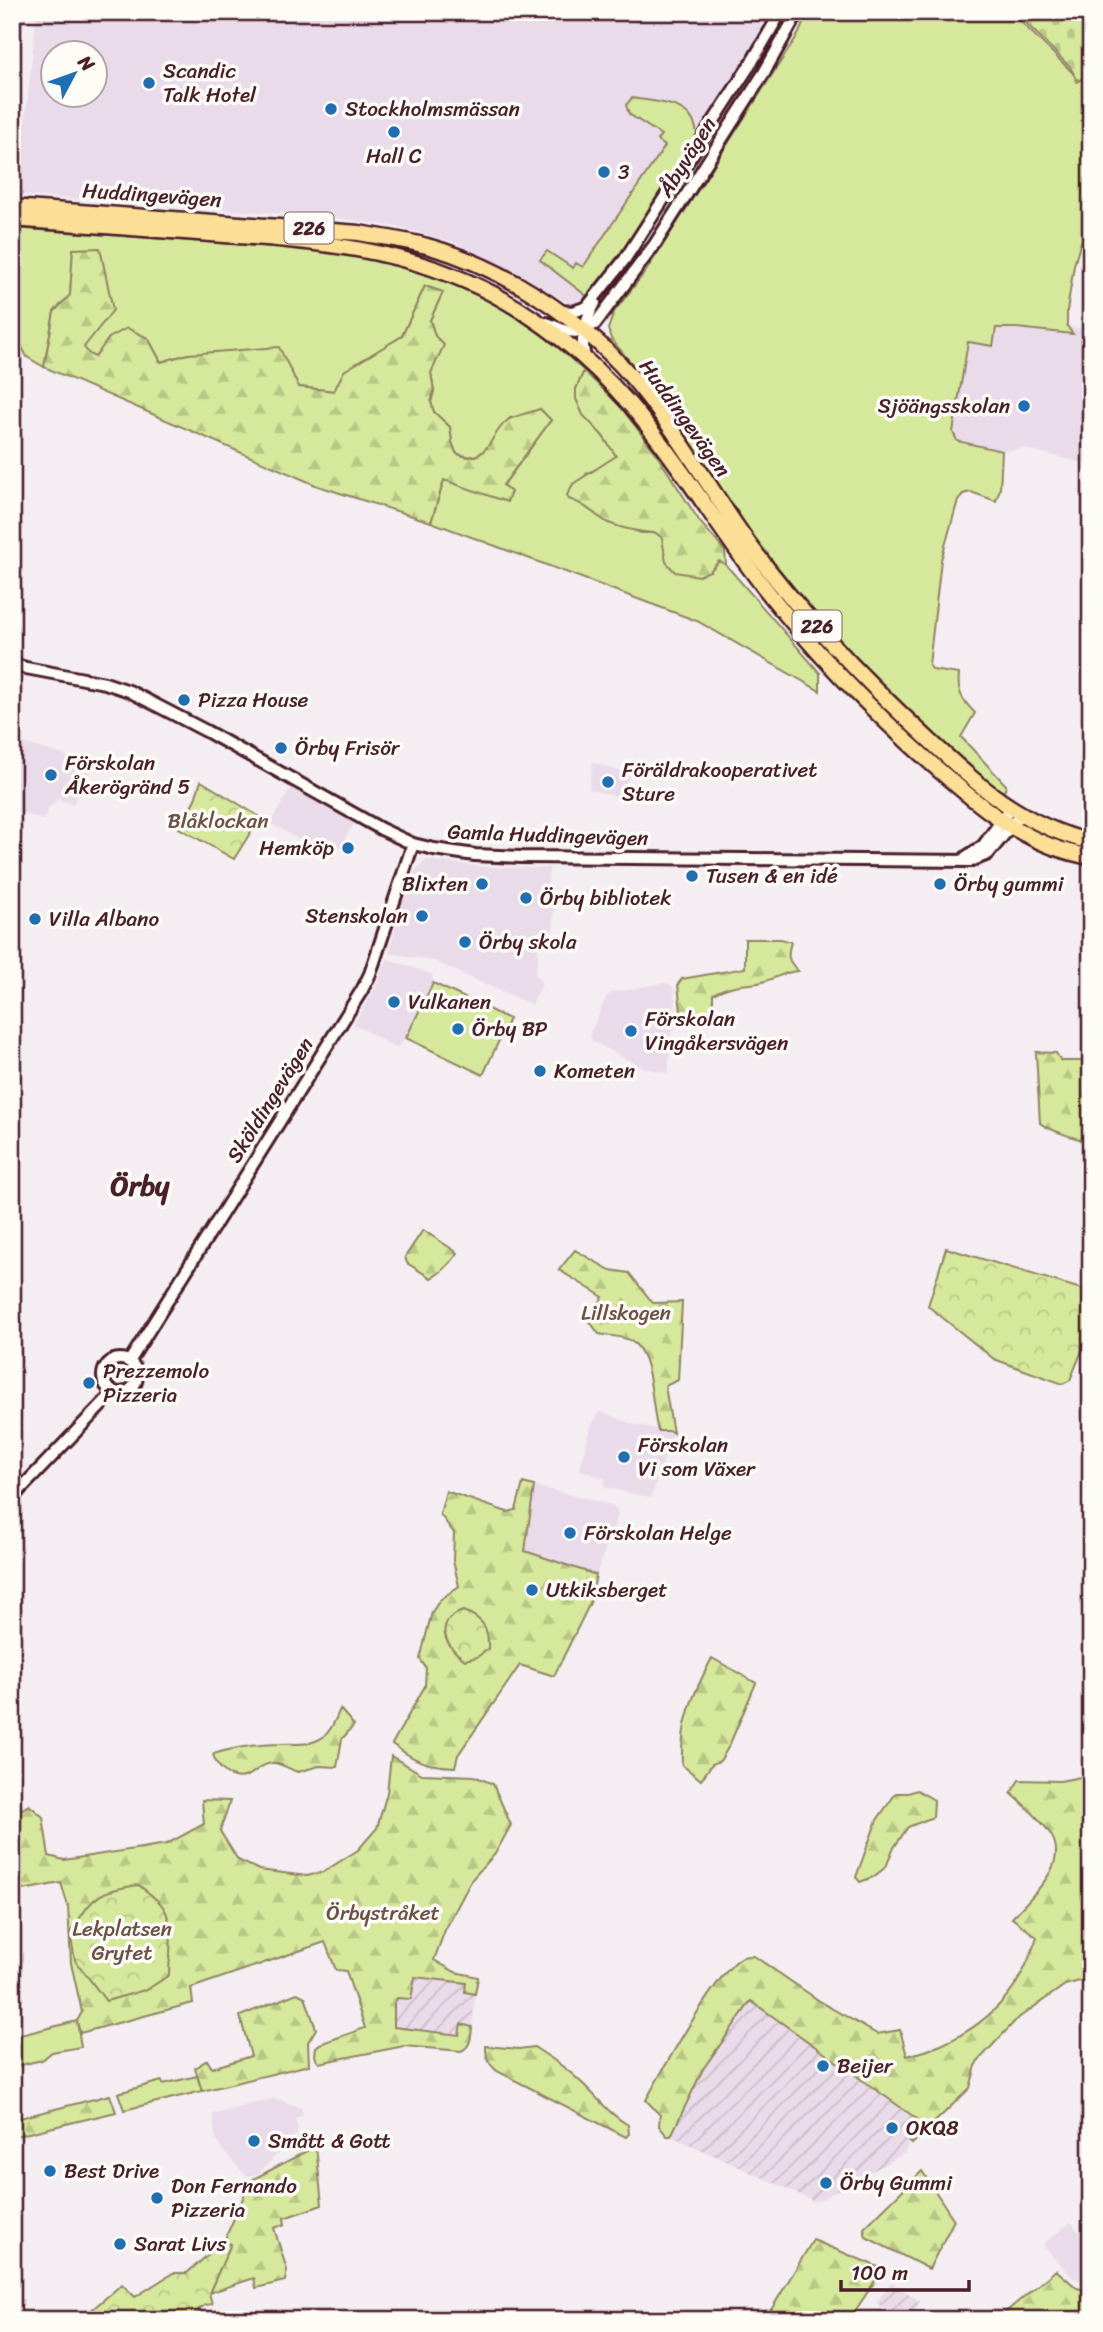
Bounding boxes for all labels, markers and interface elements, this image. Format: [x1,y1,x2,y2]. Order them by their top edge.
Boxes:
north arrow [38,38,108,108]
text: N [69,47,104,80]
place label: Scandic Talk Hotel [163,52,257,114]
marker: Scandic Talk Hotel [141,75,157,91]
place label: Stockholmsmässan [345,90,520,128]
marker: Stockholmsmässan [323,101,339,117]
street label: Åbyvägen [647,109,727,206]
marker: Hall C [386,124,402,140]
place label: Hall C [366,137,422,175]
place label: 3 [618,153,630,191]
marker: 3 [596,164,612,180]
street label: Huddingevägen [81,171,223,219]
road number: 226 [284,212,334,244]
street label: Huddingevägen [629,351,741,485]
place label: Sjöängsskolan [878,387,1010,425]
marker: Sjöängsskolan [1016,398,1032,414]
road number: 226 [792,610,842,642]
place label: Pizza House [198,681,309,719]
marker: Pizza House [176,692,192,708]
place label: Örby Frisör [295,729,401,767]
marker: Örby Frisör [273,740,289,756]
place label: Förskolan Åkerögränd 5 [64,744,191,806]
place label: Föräldrakooperativet Sture [622,751,817,813]
marker: Förskolan Åkerögränd 5 [43,767,59,783]
marker: Föräldrakooperativet Sture [600,774,616,790]
park label: Blåklockan [167,802,269,840]
street label: Gamla Huddingevägen [447,813,649,857]
place label: Hemköp [259,829,334,867]
marker: Hemköp [340,840,356,856]
place label: Tusen & en idé [706,857,838,895]
place label: Blixten [402,865,468,903]
place label: Örby gummi [954,865,1065,903]
marker: Tusen & en idé [684,868,700,884]
marker: Blixten [474,876,490,892]
marker: Örby gummi [932,876,948,892]
place label: Örby bibliotek [540,879,671,917]
marker: Örby bibliotek [518,890,534,906]
place label: Stenskolan [305,897,408,935]
place label: Villa Albano [49,900,159,938]
marker: Stenskolan [414,908,430,924]
marker: Villa Albano [27,911,43,927]
place label: Örby skola [479,923,577,961]
marker: Örby skola [457,934,473,950]
place label: Vulkanen [408,983,491,1021]
marker: Vulkanen [386,994,402,1010]
place label: Förskolan Vingåkersvägen [645,1000,788,1062]
place label: Örby BP [472,1010,548,1048]
marker: Örby BP [450,1021,466,1037]
marker: Förskolan Vingåkersvägen [623,1023,639,1039]
street label: Sköldingevägen [216,1029,324,1171]
place label: Kometen [554,1052,635,1090]
marker: Kometen [532,1063,548,1079]
district label: Örby [111,1161,170,1210]
park label: Lillskogen [581,1294,671,1332]
place label: Prezzemolo Pizzeria [103,1352,209,1414]
marker: Prezzemolo Pizzeria [81,1375,97,1391]
place label: Förskolan Vi som Växer [638,1426,756,1488]
marker: Förskolan Vi som Växer [616,1449,632,1465]
place label: Förskolan Helge [584,1514,732,1552]
marker: Förskolan Helge [562,1525,578,1541]
place label: Utkiksberget [546,1571,667,1609]
marker: Utkiksberget [524,1582,540,1598]
park label: Örbystråket [326,1894,440,1932]
park label: Lekplatsen Grytet [72,1910,172,1972]
place label: Beijer [837,2047,894,2085]
marker: Beijer [815,2058,831,2074]
place label: OKQ8 [906,2109,959,2147]
marker: OKQ8 [884,2120,900,2136]
place label: Smått & Gott [268,2122,391,2160]
marker: Smått & Gott [246,2133,262,2149]
place label: Best Drive [64,2152,159,2190]
marker: Best Drive [42,2163,58,2179]
place label: Örby Gummi [840,2164,953,2202]
place label: Don Fernando Pizzeria [171,2167,297,2229]
marker: Örby Gummi [818,2175,834,2191]
marker: Don Fernando Pizzeria [149,2190,165,2206]
place label: Sarat Livs [134,2225,227,2263]
marker: Sarat Livs [112,2236,128,2252]
scale bar [841,2248,968,2292]
text: 100 m [851,2254,908,2292]

